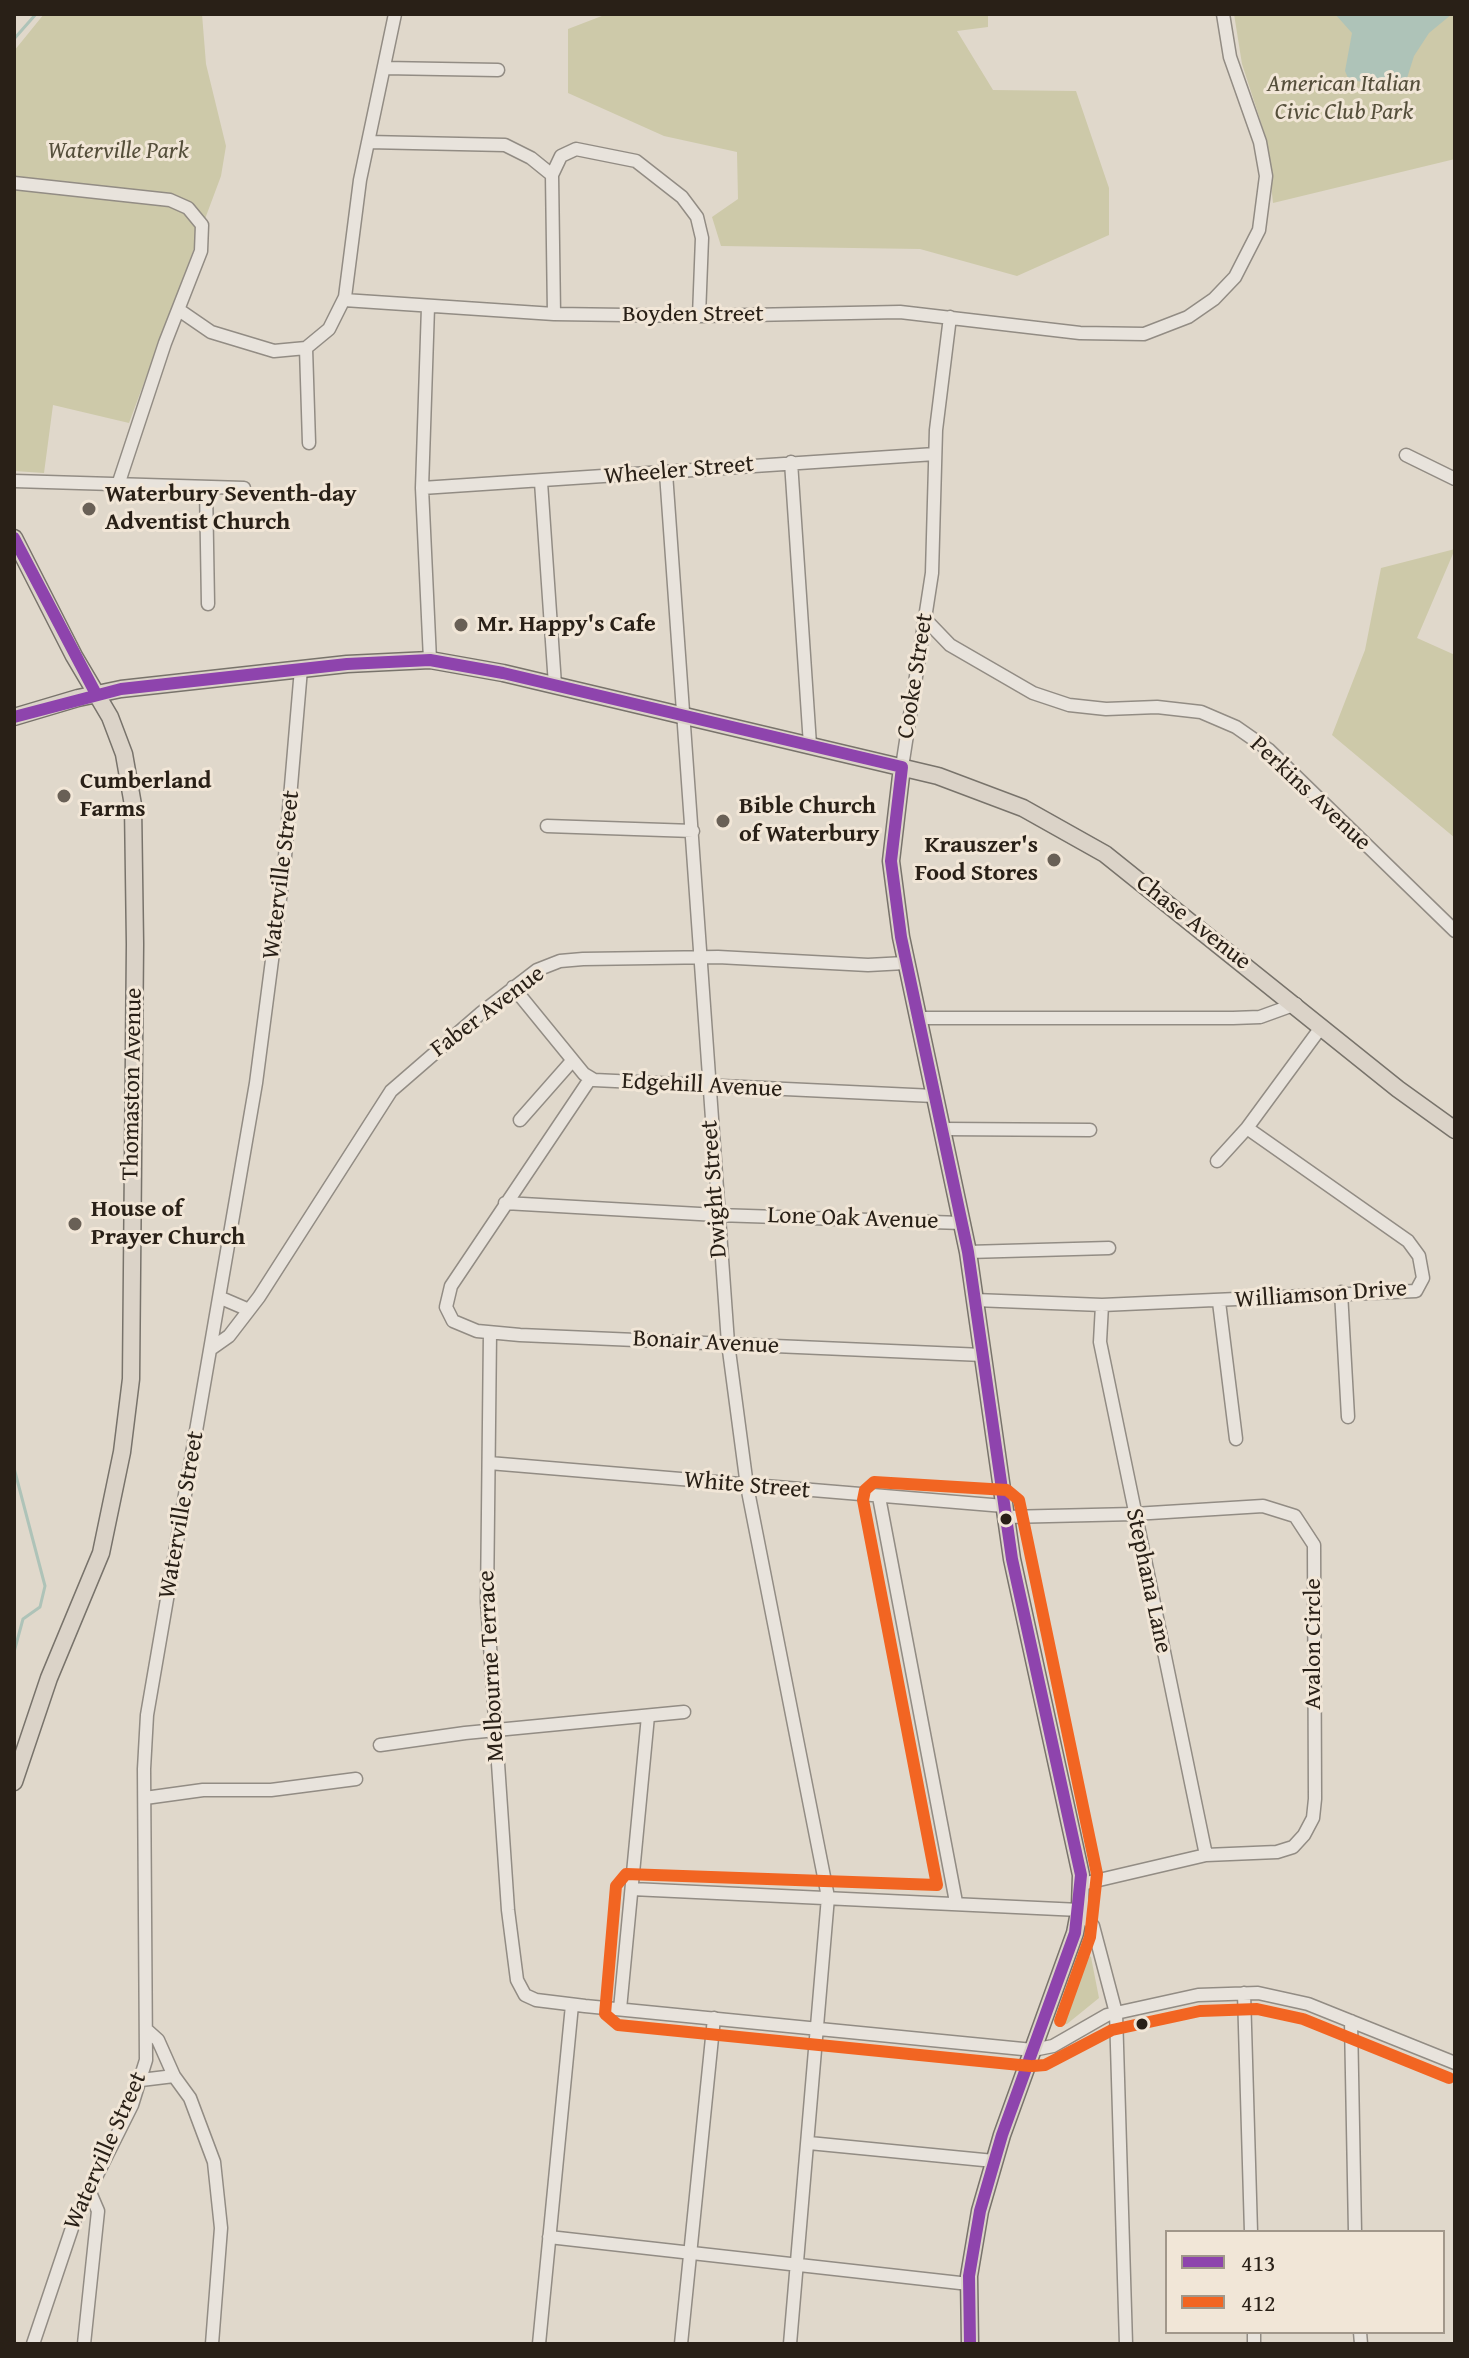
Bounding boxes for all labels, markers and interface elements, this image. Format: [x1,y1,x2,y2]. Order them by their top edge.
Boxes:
park label: American Italian Civic Club Park [1267,71,1421,127]
park label: Waterville Park [47,138,189,166]
street label: Boyden Street [622,301,764,329]
street label: Wheeler Street [603,450,755,492]
place label: Waterbury Seventh-day Adventist Church [105,481,357,537]
marker: Waterbury Seventh-day Adventist Church [80,500,98,518]
place label: Mr. Happy's Cafe [477,611,656,639]
street label: Cooke Street [892,611,940,741]
marker: Mr. Happy's Cafe [452,616,470,634]
street label: Perkins Avenue [1243,731,1377,857]
place label: Cumberland Farms [80,768,212,824]
marker: Cumberland Farms [55,787,73,805]
street label: Waterville Street [257,789,307,961]
place label: Bible Church of Waterbury [739,793,879,849]
marker: Bible Church of Waterbury [714,812,732,830]
place label: Krauszer's Food Stores [915,832,1038,888]
marker: Krauszer's Food Stores [1045,851,1063,869]
street label: Chase Avenue [1130,869,1256,977]
street label: Faber Avenue [426,960,550,1064]
street label: Thomaston Avenue [117,987,149,1181]
street label: Edgehill Avenue [621,1067,783,1105]
street label: Dwight Street [696,1119,734,1259]
place label: House of Prayer Church [91,1196,245,1252]
street label: Lone Oak Avenue [767,1202,939,1236]
marker: House of Prayer Church [66,1215,84,1233]
street label: Williamson Drive [1234,1275,1408,1315]
street label: Bonair Avenue [632,1325,780,1361]
street label: Waterville Street [153,1429,211,1601]
street label: White Street [683,1466,811,1506]
street label: Stephana Lane [1119,1506,1177,1656]
unlabelled marker [998,1511,1014,1527]
street label: Melbourne Terrace [473,1569,511,1763]
street label: Avalon Circle [1300,1578,1328,1710]
unlabelled marker [1134,2016,1150,2032]
street label: Waterville Street [58,2068,154,2234]
legend [1165,2230,1445,2334]
text: 413 [1241,2245,1276,2280]
text: 412 [1241,2285,1276,2320]

